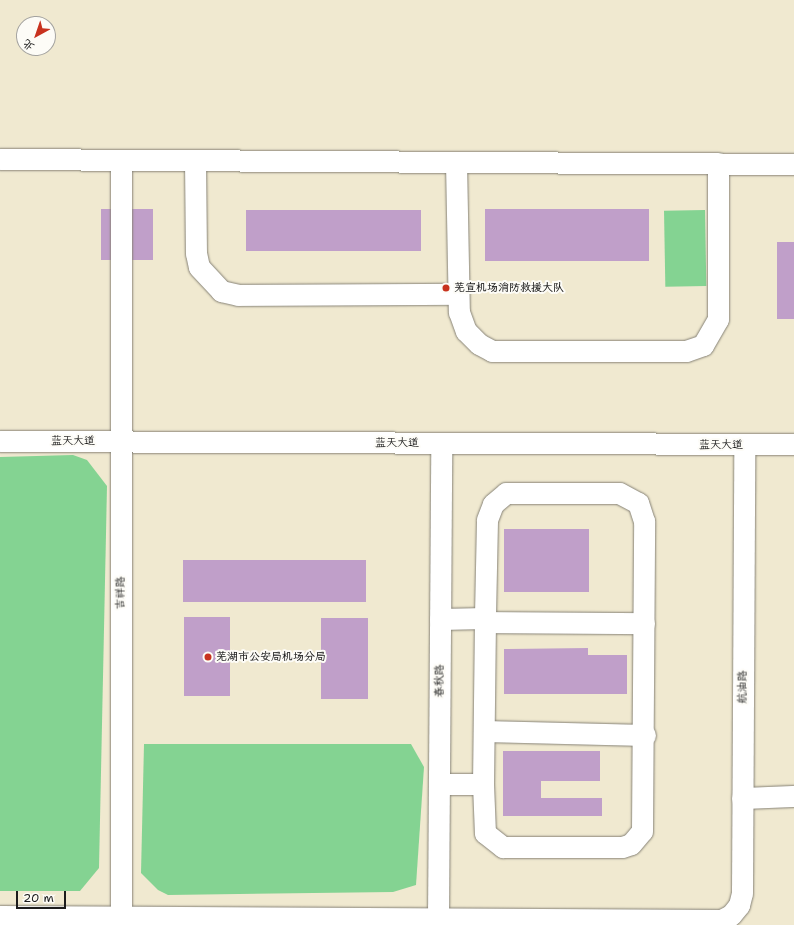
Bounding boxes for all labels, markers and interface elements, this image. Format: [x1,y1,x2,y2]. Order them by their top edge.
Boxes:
north arrow [16,16,56,56]
text: 北 [20,36,38,54]
place label: 芜宣机场消防救援大队 [454,281,564,295]
marker: 芜宣机场消防救援大队 [441,283,451,293]
street label: 蓝天大道 [51,434,95,448]
street label: 蓝天大道 [375,436,419,450]
street label: 蓝天大道 [699,438,743,452]
street label: 吉祥路 [114,577,128,609]
place label: 芜湖市公安局机场分局 [216,650,326,664]
marker: 芜湖市公安局机场分局 [203,652,213,662]
street label: 春秋路 [433,665,447,697]
street label: 航油路 [736,671,750,703]
scale bar [18,883,68,909]
text: 20 m [23,890,54,906]

